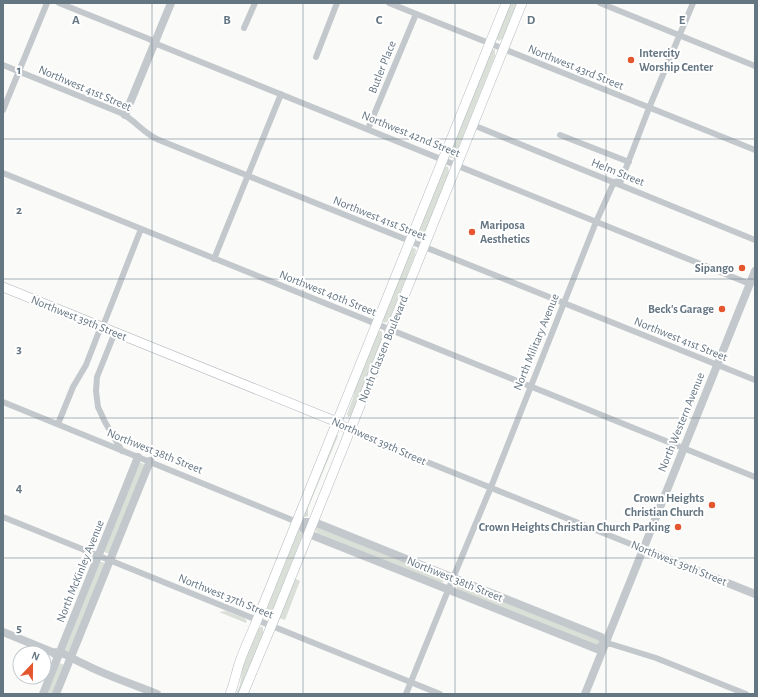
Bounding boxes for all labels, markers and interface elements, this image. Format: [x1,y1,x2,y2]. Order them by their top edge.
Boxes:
text: A [72,14,80,27]
text: B [223,14,231,27]
text: C [376,14,383,27]
text: D [527,14,536,27]
text: E [679,14,686,27]
street label: Butler Place [366,39,398,95]
street label: Northwest 43rd Street [526,42,626,92]
place label: Intercity Worship Center [639,47,714,73]
marker: Intercity Worship Center [626,55,636,65]
street label: Northwest 41st Street [37,63,133,113]
text: 1 [17,64,21,77]
street label: Northwest 42nd Street [360,109,462,159]
street label: Helm Street [590,156,647,188]
street label: Northwest 41st Street [332,194,429,242]
text: 2 [16,204,22,217]
place label: Mariposa Aesthetics [480,219,530,245]
marker: Mariposa Aesthetics [467,227,477,237]
place label: Sipango [695,262,734,274]
marker: Sipango [737,263,747,273]
street label: Northwest 40th Street [278,268,378,318]
street label: North Military Avenue [511,292,562,392]
street label: Northwest 39th Street [29,293,129,343]
street label: North Classen Boulevard [356,294,410,404]
place label: Beck's Garage [648,303,714,315]
marker: Beck's Garage [717,304,727,314]
street label: Northwest 41st Street [633,315,730,363]
text: 3 [16,343,22,356]
street label: North Western Avenue [656,371,706,473]
street label: Northwest 39th Street [330,415,428,467]
street label: Northwest 38th Street [105,426,205,476]
text: 4 [16,482,23,495]
place label: Crown Heights Christian Church [624,492,704,518]
marker: Crown Heights Christian Church [707,500,717,510]
street label: North McKinley Avenue [54,518,107,624]
place label: Crown Heights Christian Church Parking [479,521,671,533]
marker: Crown Heights Christian Church Parking [673,522,683,532]
street label: Northwest 39th Street [629,538,729,588]
street label: Northwest 38th Street [405,554,505,604]
street label: Northwest 37th Street [177,571,275,621]
text: 5 [16,622,22,635]
north arrow [12,645,52,685]
text: N [30,650,41,663]

